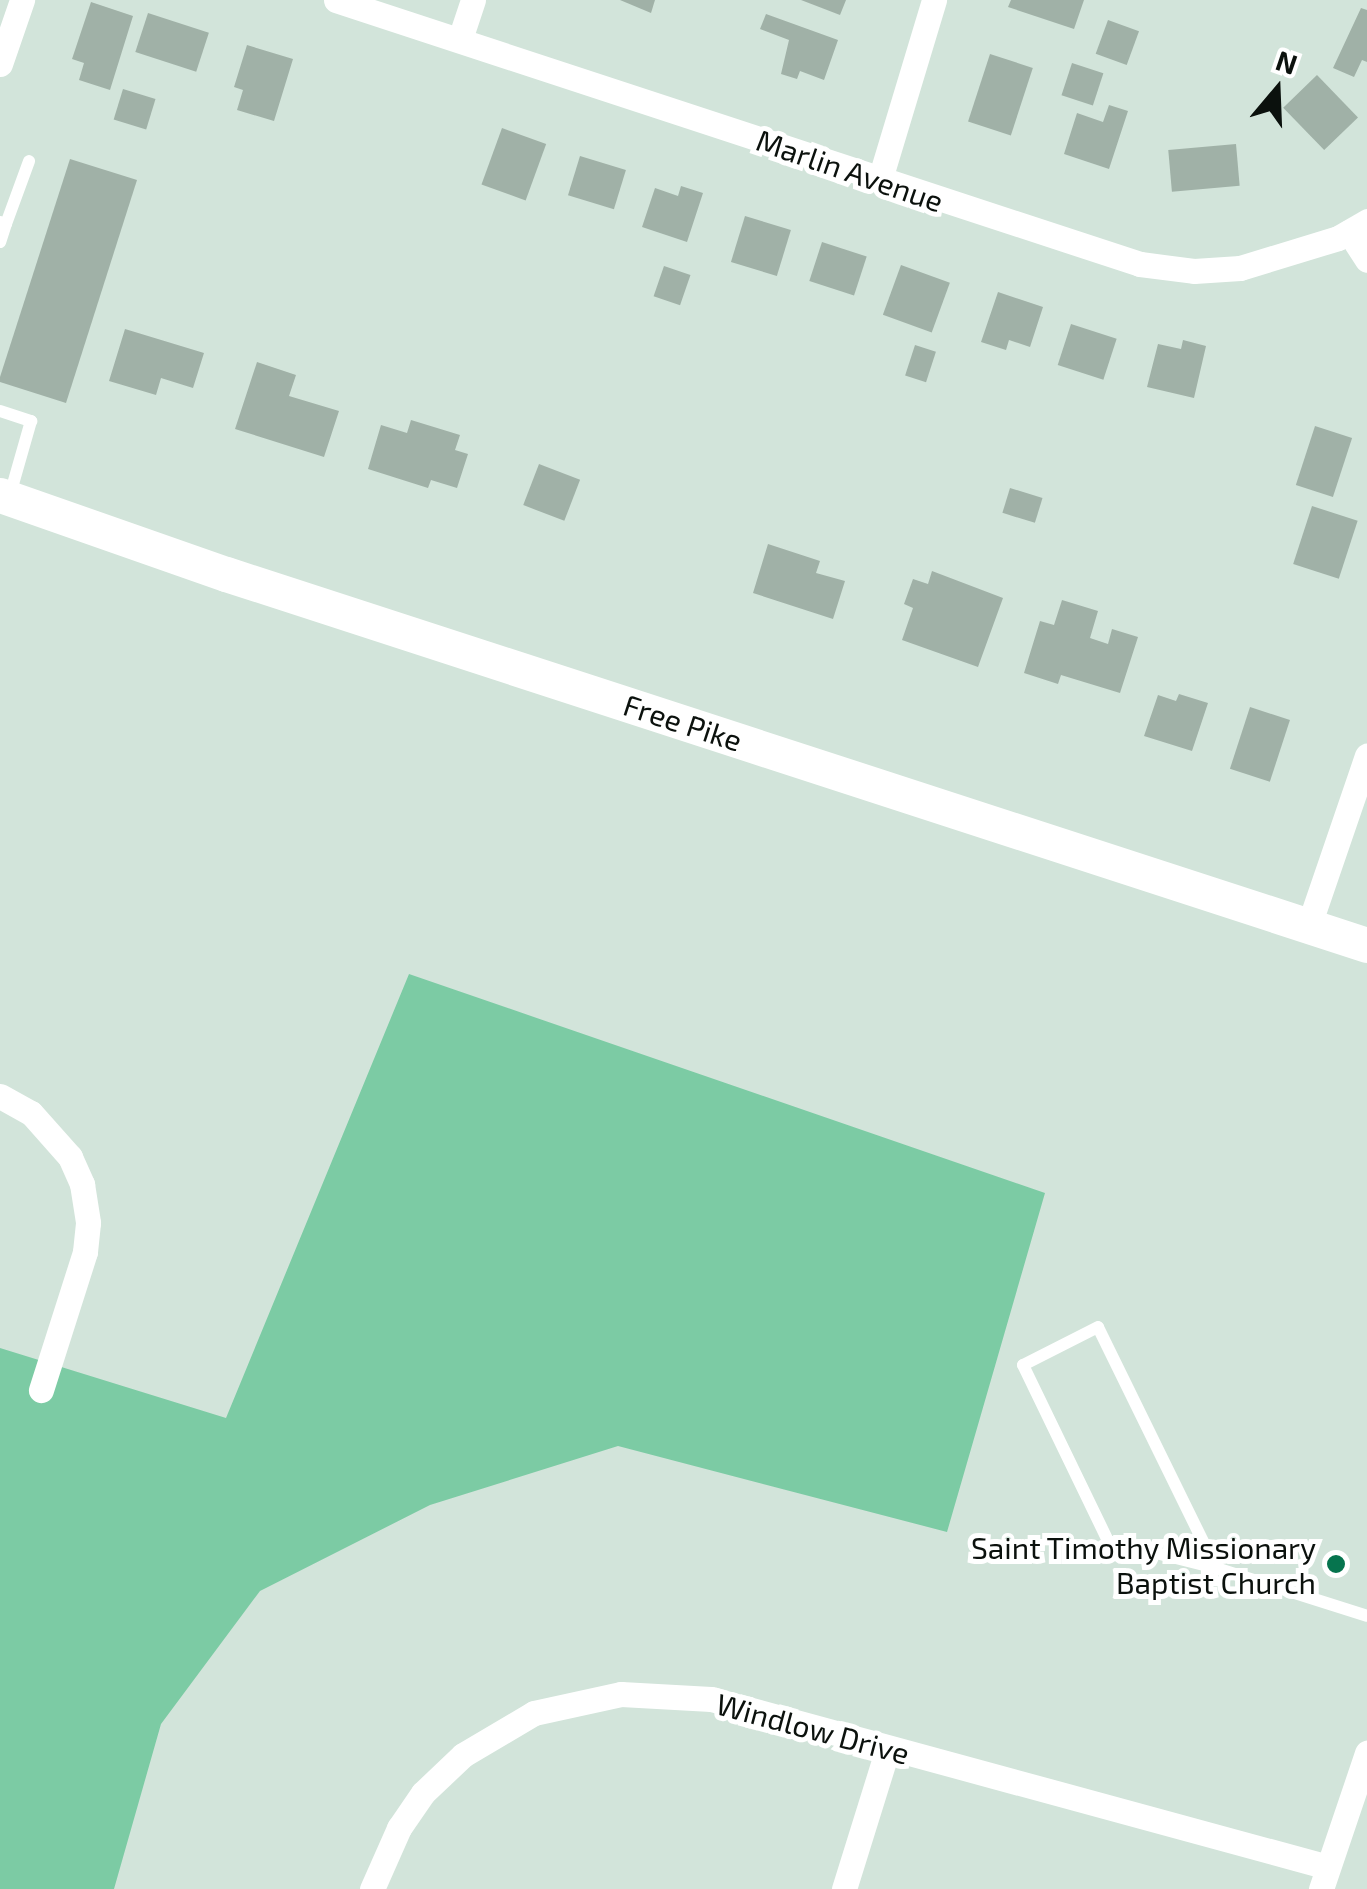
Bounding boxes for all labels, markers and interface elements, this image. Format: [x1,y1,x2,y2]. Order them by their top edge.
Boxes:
north arrow [1227,40,1327,140]
text: N [1272,42,1302,81]
street label: Marlin Avenue [752,121,948,219]
street label: Free Pike [619,686,747,758]
place label: Saint Timothy Missionary Baptist Church [970,1529,1316,1600]
marker: Saint Timothy Missionary Baptist Church [1325,1553,1347,1575]
street label: Windlow Drive [712,1685,914,1771]

